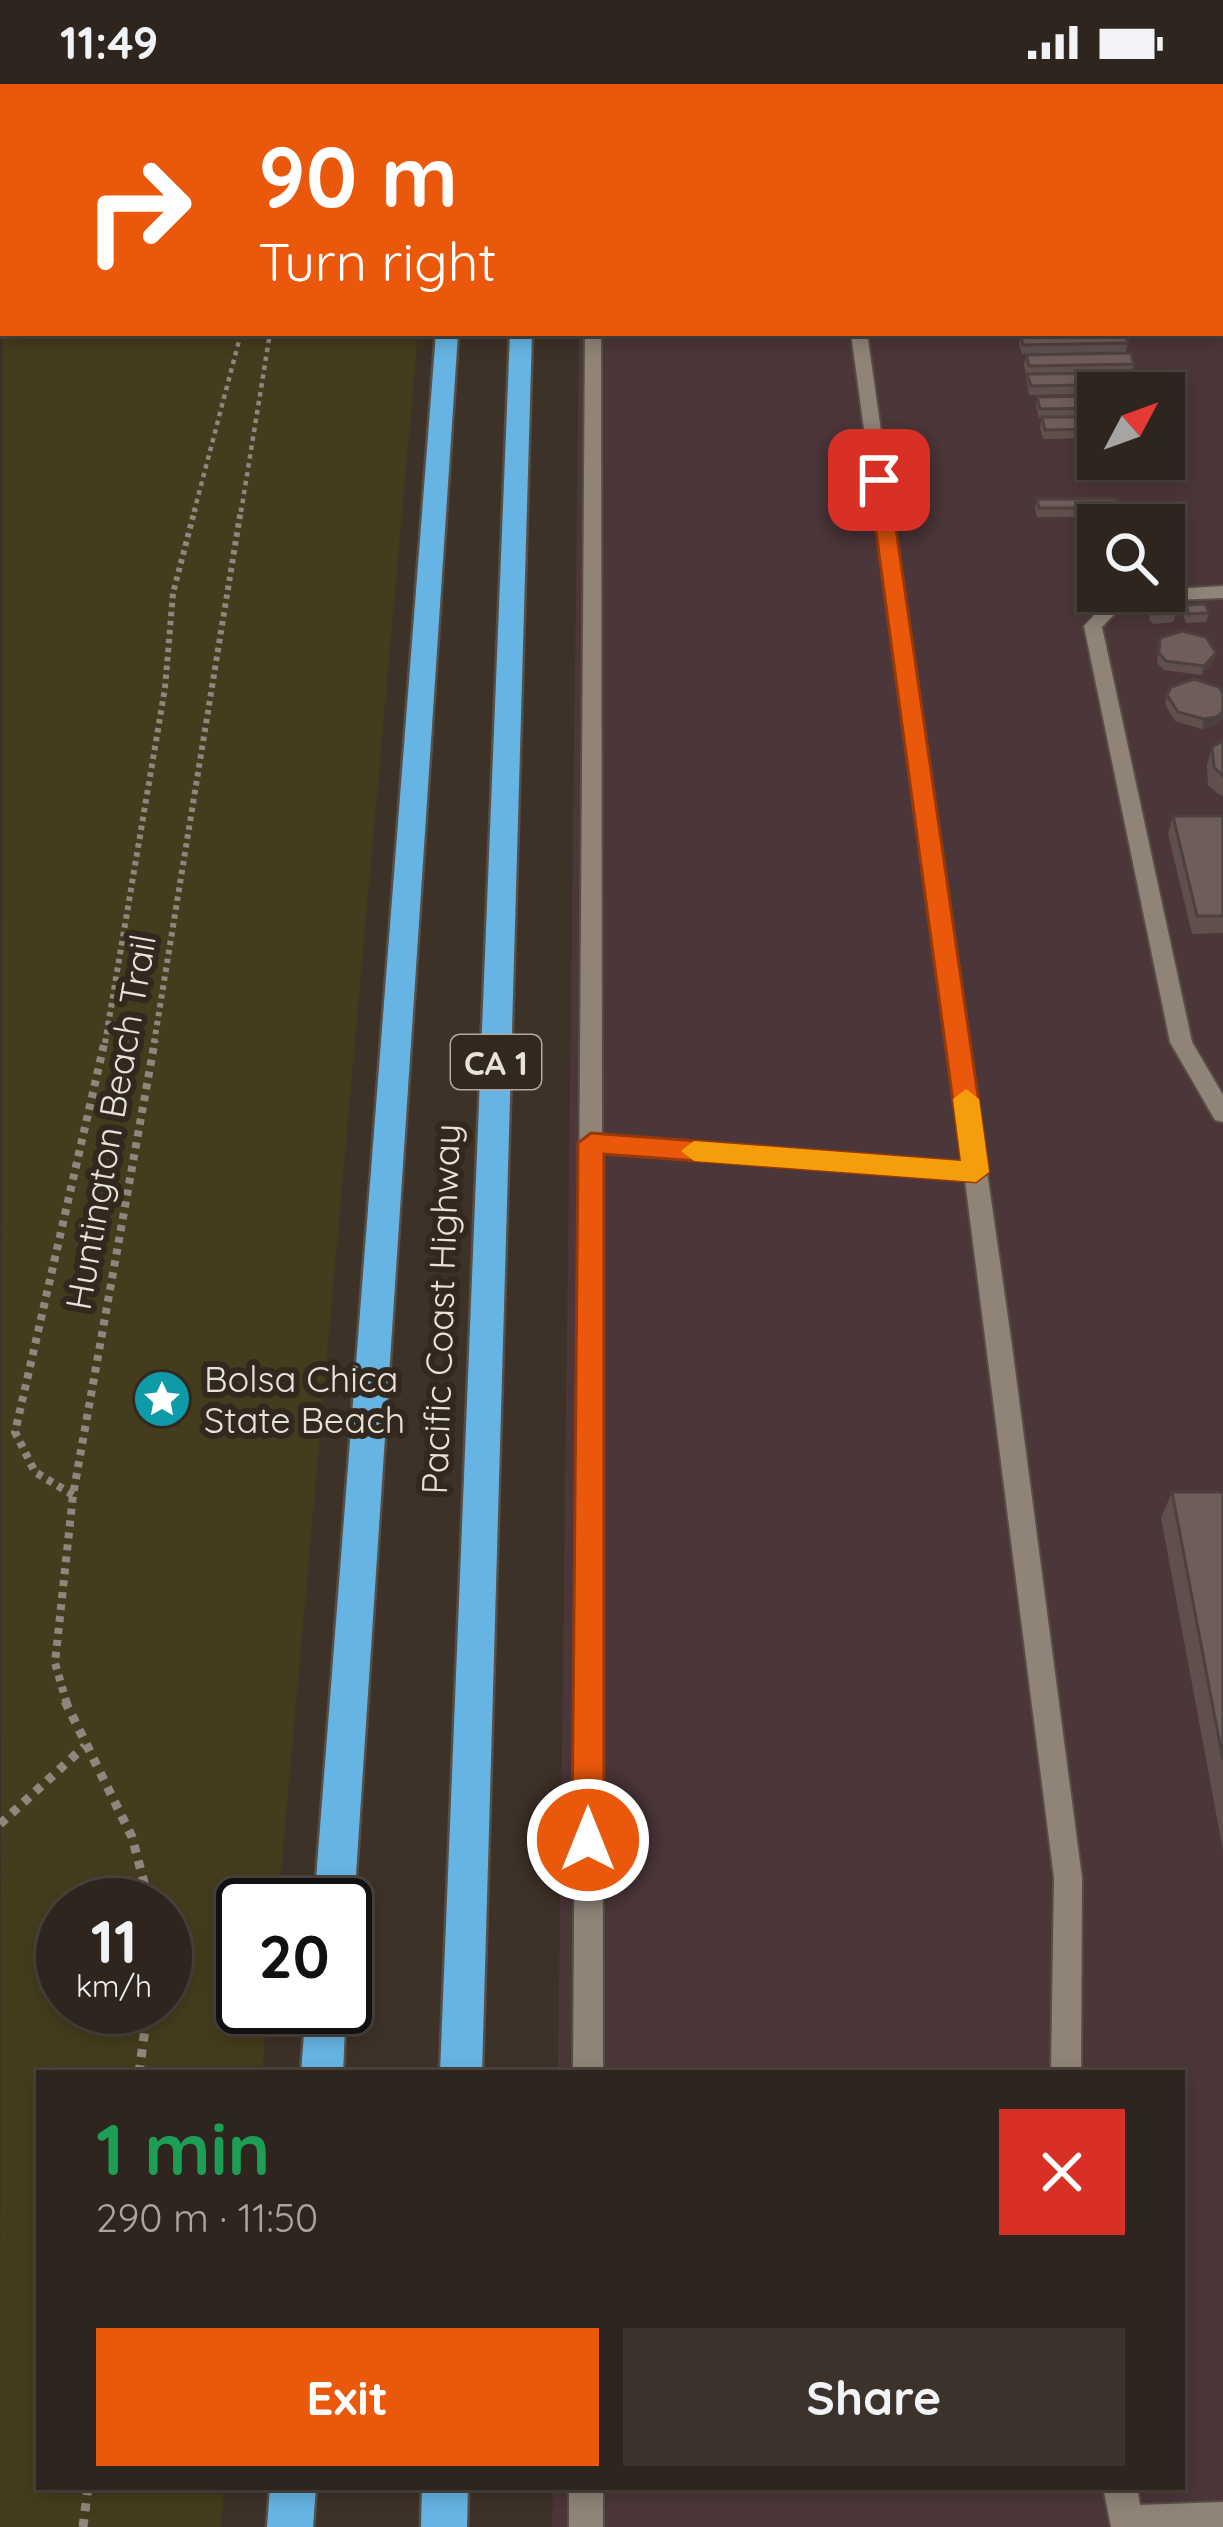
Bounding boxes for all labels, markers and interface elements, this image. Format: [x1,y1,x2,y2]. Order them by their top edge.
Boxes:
text: 11:49 [60,14,158,70]
text: 90 m [258,123,458,228]
icon: right [60,132,216,288]
text: Turn right [258,227,497,295]
north arrow [1077,372,1185,480]
map controls [1077,372,1185,612]
pin [828,429,930,531]
icon: arrive [846,447,912,513]
button: search [1077,504,1185,612]
street label: Huntington Beach Trail [55,931,165,1313]
road number: CA 1 [451,1035,541,1089]
street label: Pacific Coast Highway [411,1123,469,1495]
place label: Bolsa Chica State Beach [204,1356,405,1442]
place icon: Bolsa Chica State Beach [131,1368,193,1430]
position arrow [525,1777,651,1903]
speed limit sign: 20 [216,1878,372,2034]
text: 11 [91,1903,137,1978]
text: km/h [76,1967,152,2005]
text: 1 min [96,2103,270,2193]
button: close [999,2109,1125,2235]
text: 290 m · 11:50 [96,2193,318,2242]
button: Exit [96,2328,599,2466]
button: Share [623,2328,1125,2466]

